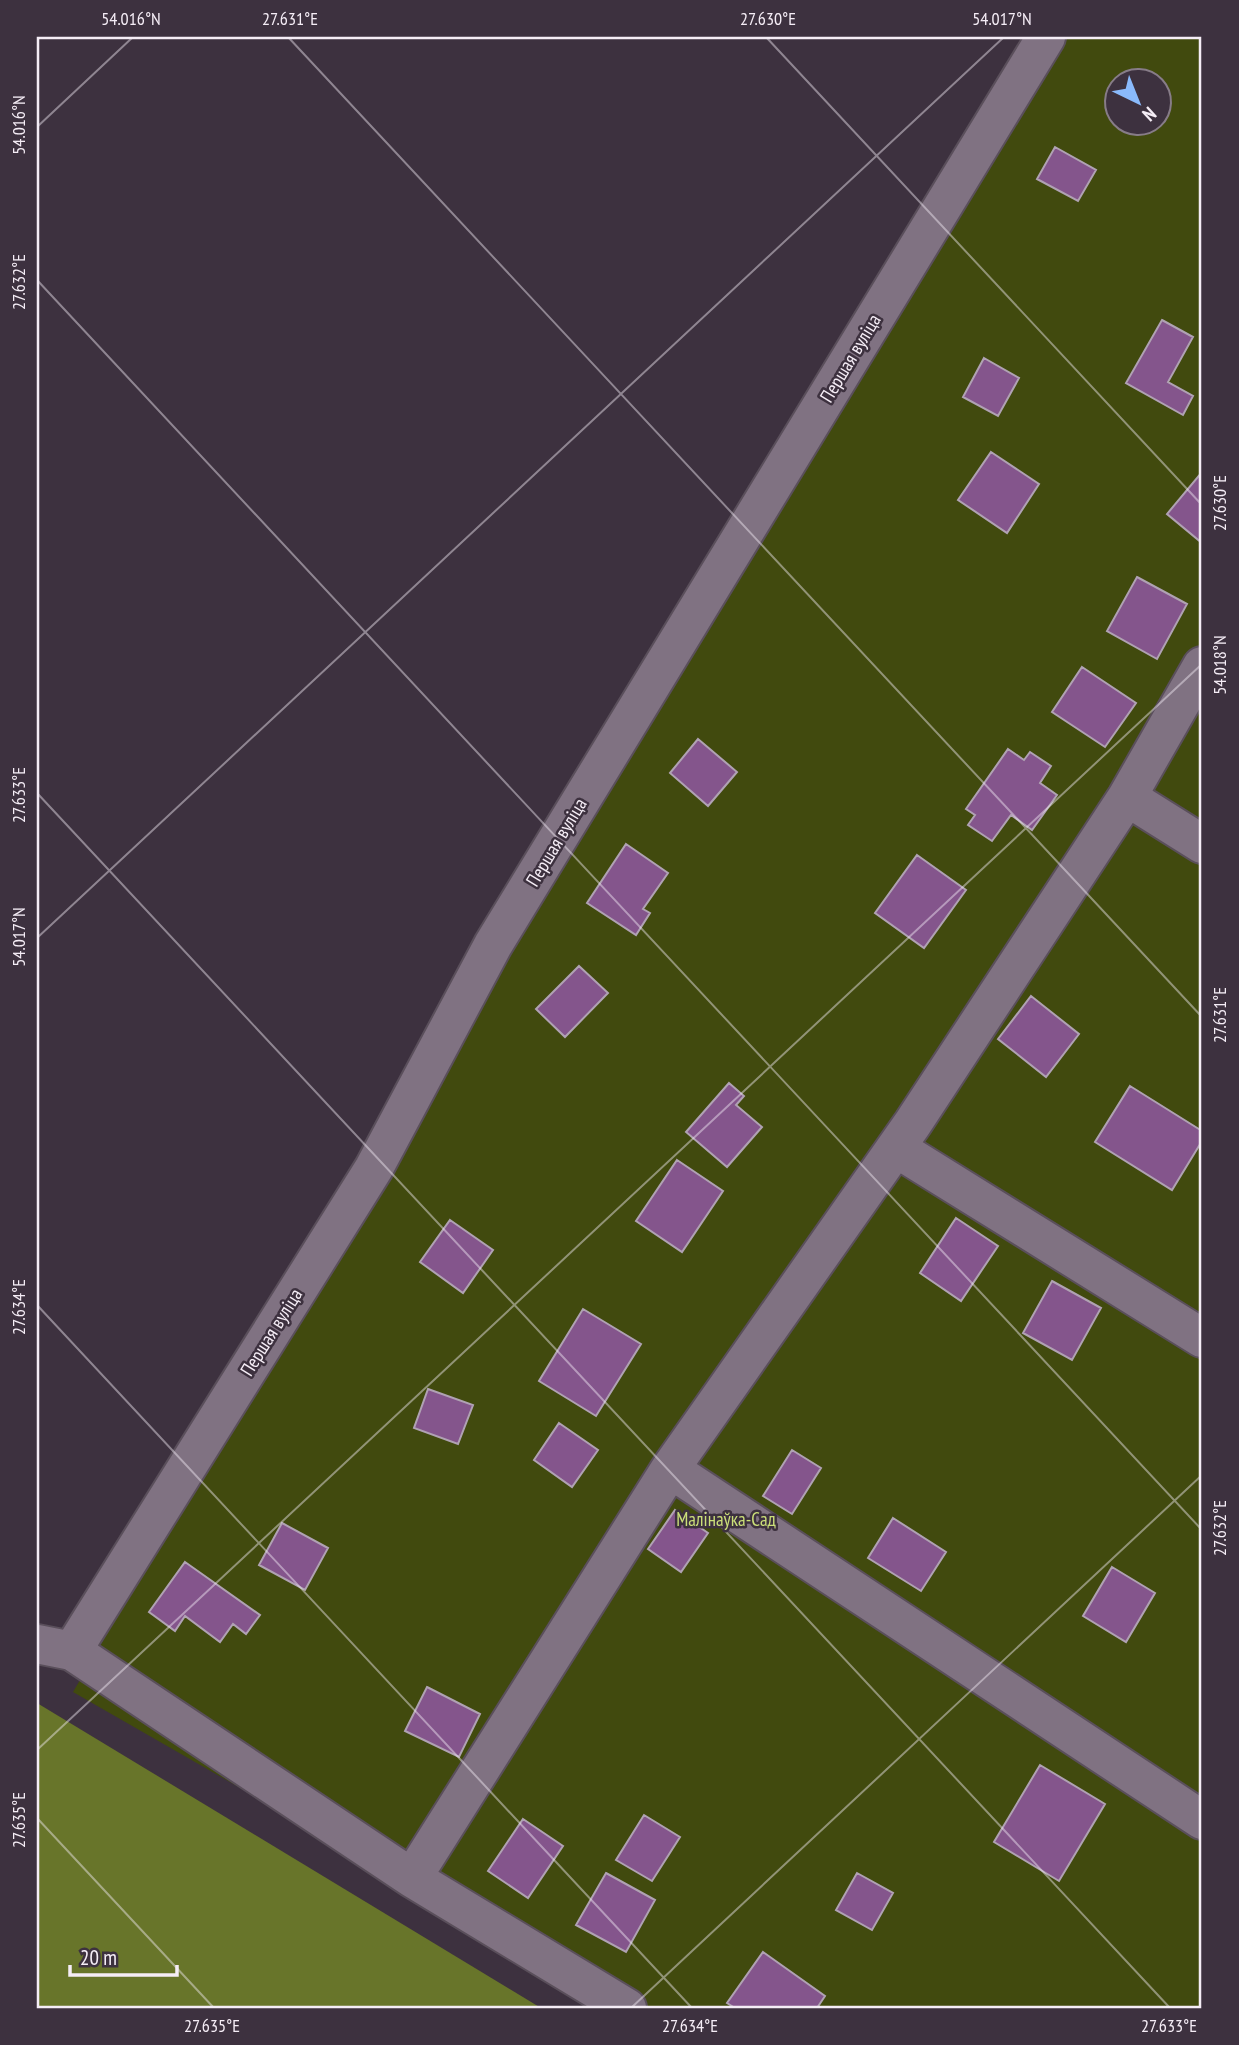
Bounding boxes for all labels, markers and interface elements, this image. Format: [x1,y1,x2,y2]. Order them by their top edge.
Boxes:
text: 54.016°N [101,7,161,30]
text: 27.631°E [262,7,318,30]
text: 27.630°E [740,7,796,30]
text: 54.017°N [972,7,1032,30]
north arrow [1102,66,1172,136]
text: 54.016°N [7,95,30,155]
text: N [1138,102,1162,127]
text: 27.632°E [7,254,30,310]
street label: Першая вуліца [814,309,886,407]
text: 27.630°E [1208,475,1231,531]
text: 54.018°N [1208,635,1231,695]
text: 27.633°E [7,767,30,823]
street label: Першая вуліца [520,793,592,891]
text: 54.017°N [7,907,30,967]
text: 27.631°E [1208,987,1231,1043]
text: 27.634°E [7,1279,30,1335]
street label: Першая вуліца [235,1284,307,1380]
text: 27.632°E [1208,1500,1231,1556]
park label: Малінаўка-Сад [676,1507,776,1531]
text: 27.635°E [7,1792,30,1848]
scale bar [70,1933,177,1977]
text: 20 m [80,1944,117,1971]
text: 27.635°E [184,2014,240,2037]
text: 27.634°E [662,2014,718,2037]
text: 27.633°E [1141,2014,1197,2037]

